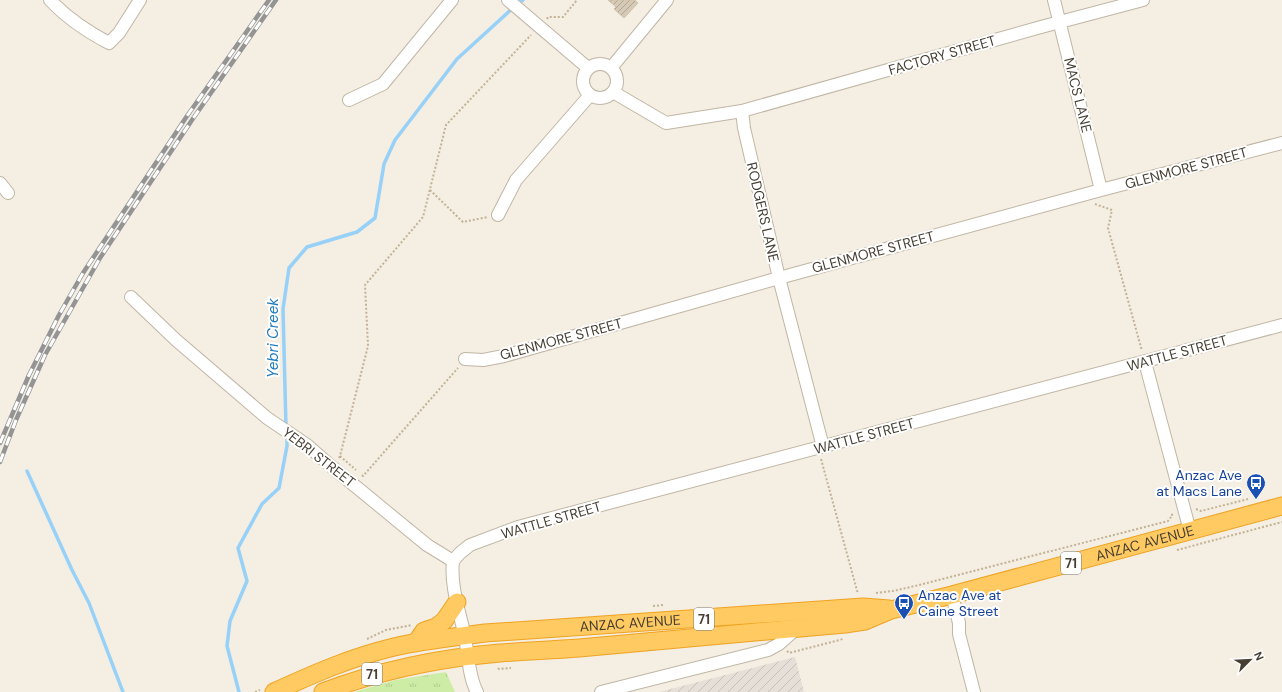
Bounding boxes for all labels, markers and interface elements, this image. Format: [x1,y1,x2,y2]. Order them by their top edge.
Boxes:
street label: FACTORY STREET [886,31,998,79]
street label: MACS LANE [1060,56,1096,134]
street label: GLENMORE STREET [1123,143,1249,193]
street label: RODGERS LANE [743,160,783,264]
street label: GLENMORE STREET [810,227,936,277]
water label: Yebri Creek [263,298,283,378]
street label: GLENMORE STREET [498,314,624,364]
street label: WATTLE STREET [1125,331,1229,375]
street label: WATTLE STREET [812,414,916,458]
street label: YEBRI STREET [279,423,359,491]
place label: Anzac Ave at Macs Lane [1156,466,1242,500]
bus stop icon: Anzac Ave at Macs Lane [1245,472,1267,500]
street label: WATTLE STREET [499,497,603,543]
street label: ANZAC AVENUE [1094,521,1196,565]
road number: 71 [1061,552,1081,574]
place label: Anzac Ave at Caine Street [918,586,1001,620]
bus stop icon: Anzac Ave at Caine Street [893,592,915,620]
road number: 71 [694,608,714,630]
street label: ANZAC AVENUE [579,611,681,635]
north arrow [1230,640,1270,680]
text: N [1251,649,1267,662]
road number: 71 [362,663,382,685]

